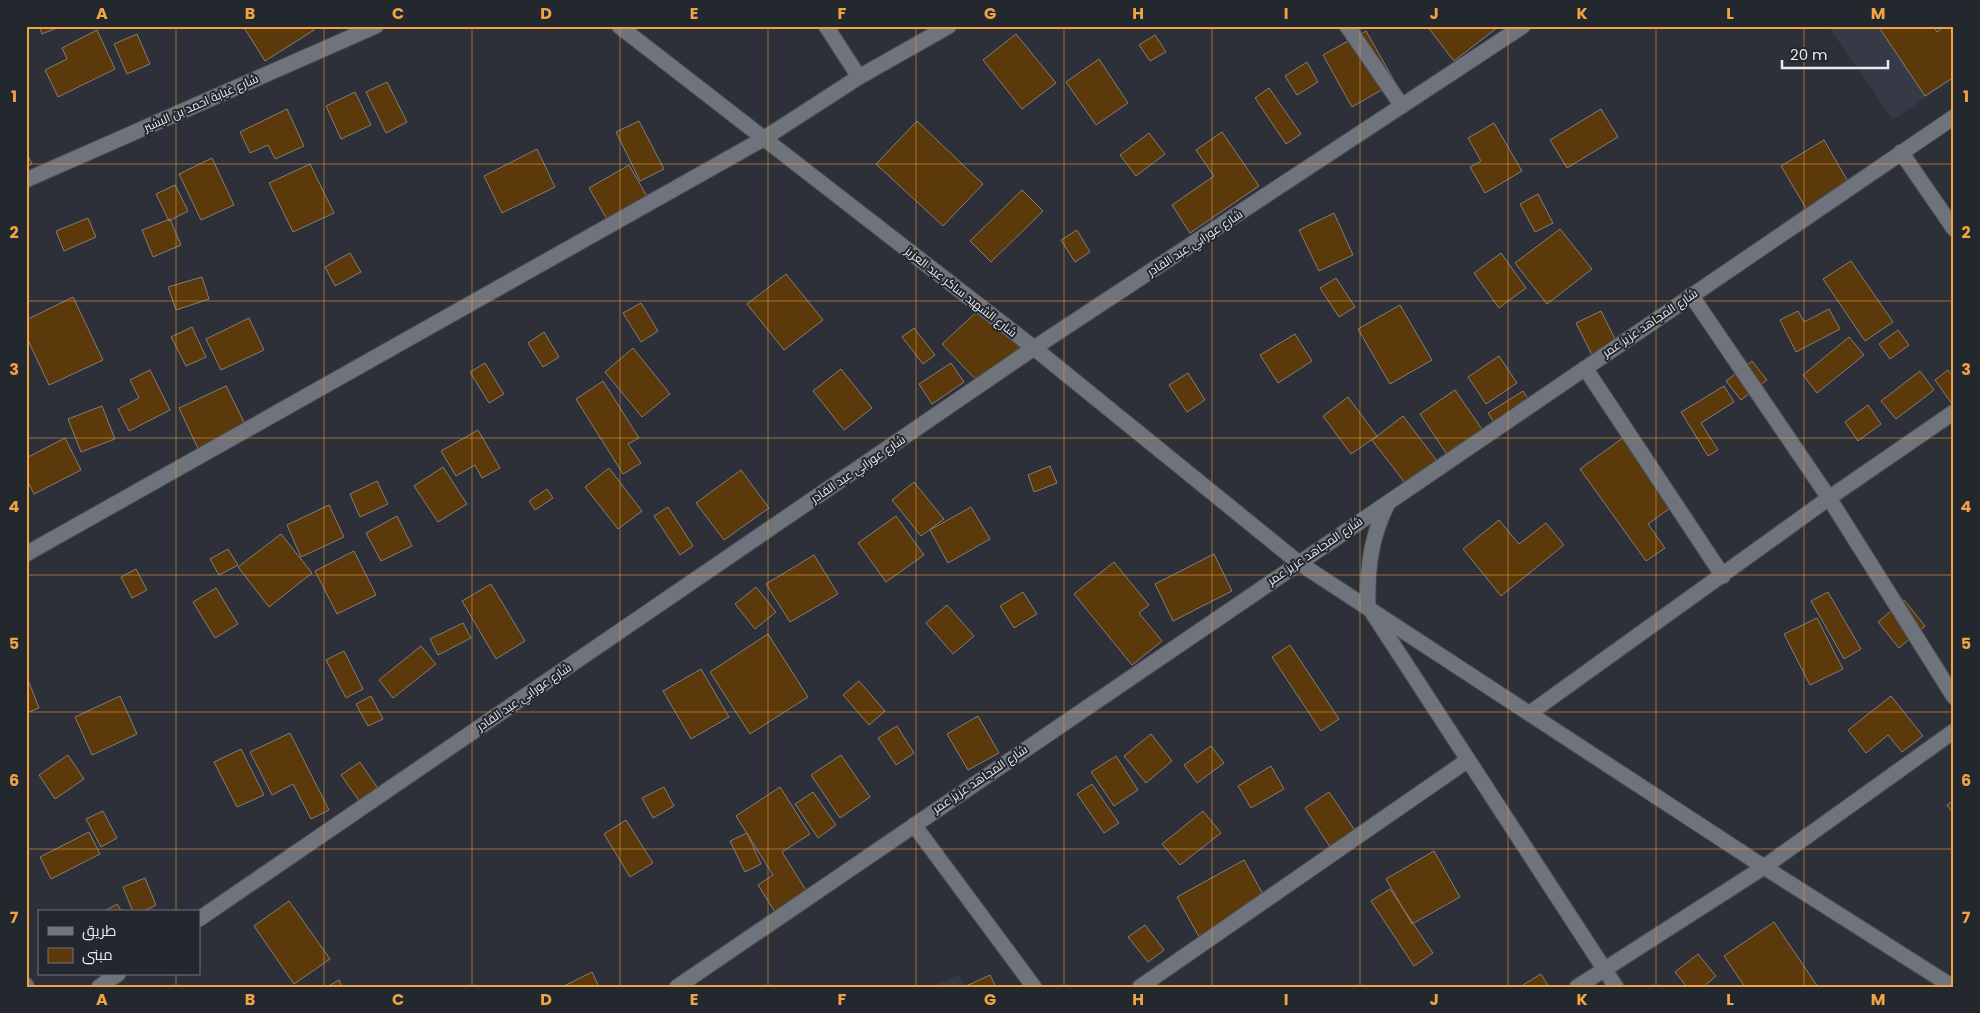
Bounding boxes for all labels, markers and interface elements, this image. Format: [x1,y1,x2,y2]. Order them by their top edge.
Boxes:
text: A [96,2,108,25]
text: B [245,2,255,25]
text: C [392,2,404,25]
text: D [540,2,552,25]
text: E [690,2,698,25]
text: F [838,2,847,25]
text: G [984,2,996,25]
text: H [1132,2,1144,25]
text: I [1284,2,1288,25]
text: J [1429,2,1439,25]
text: K [1576,2,1588,25]
text: L [1726,2,1734,25]
text: M [1871,2,1885,25]
scale bar [1782,38,1889,70]
text: 20 m [1790,44,1828,65]
street label: شارع غيابة احمد بن البشير [140,70,261,136]
text: 1 [11,85,17,108]
text: 1 [1963,85,1969,108]
street label: شارع عورابي عبد القادر [1143,205,1247,282]
text: 2 [9,221,19,244]
text: 2 [1961,221,1971,244]
street label: شارع الشهيد ساكر عبد العزيز [901,242,1021,341]
street label: شارع المجاهد عزيز عمر [1598,284,1701,361]
text: 3 [9,358,19,381]
text: 3 [1961,358,1971,381]
street label: شارع عورابي عبد القادر [806,431,910,509]
text: 4 [9,495,20,518]
text: 4 [1961,495,1972,518]
street label: شارع المجاهد عزيز عمر [1263,512,1366,589]
text: 5 [9,632,19,655]
text: 5 [1961,632,1971,655]
street label: شارع عورابي عبد القادر [472,659,576,737]
street label: شارع المجاهد عزيز عمر [928,740,1031,817]
text: 6 [9,769,19,792]
text: 6 [1961,769,1971,792]
text: 7 [10,906,19,929]
text: 7 [1962,906,1971,929]
legend [38,910,200,976]
text: طريق [82,920,116,941]
text: مبنى [82,944,113,965]
text: A [96,988,108,1011]
text: B [245,988,255,1011]
text: C [392,988,404,1011]
text: D [540,988,552,1011]
text: E [690,988,698,1011]
text: F [838,988,847,1011]
text: G [984,988,996,1011]
text: H [1132,988,1144,1011]
text: I [1284,988,1288,1011]
text: J [1429,988,1439,1011]
text: K [1576,988,1588,1011]
text: L [1726,988,1734,1011]
text: M [1871,988,1885,1011]

